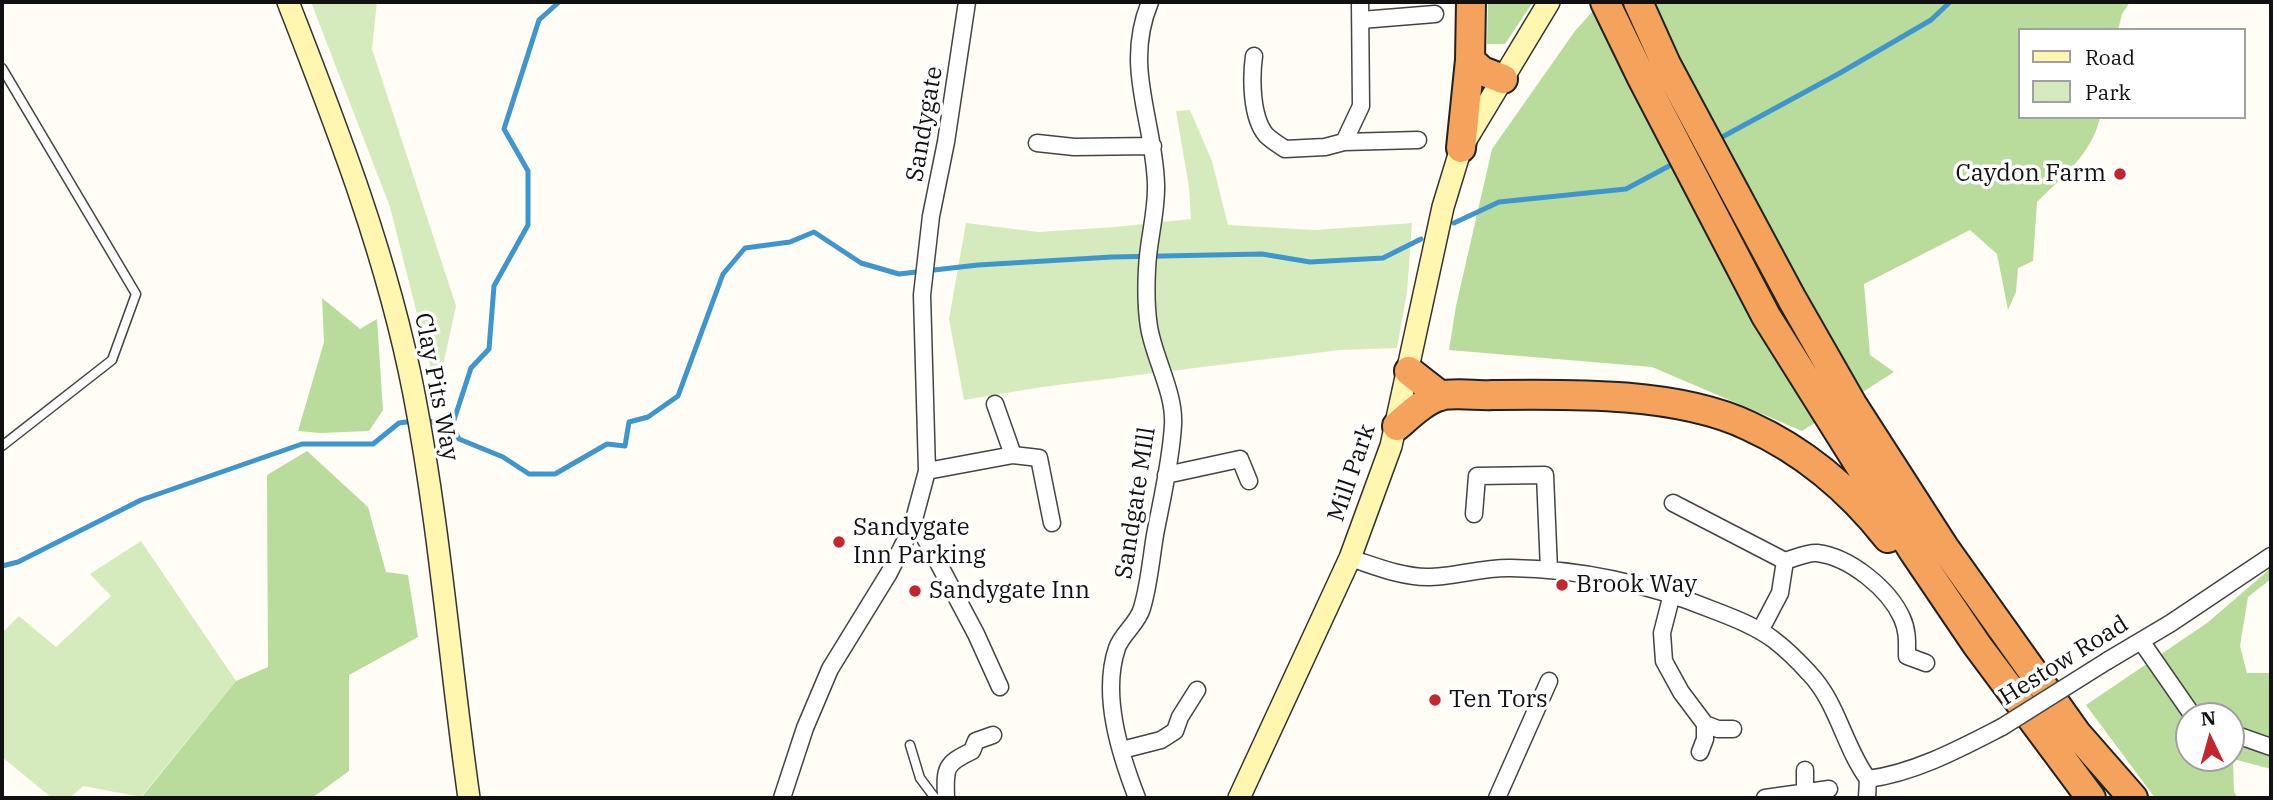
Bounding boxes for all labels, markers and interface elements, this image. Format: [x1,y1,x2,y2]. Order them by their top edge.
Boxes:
legend [2018,28,2245,119]
text: Road [2085,43,2135,71]
street label: Sandygate [901,64,949,184]
text: Park [2085,78,2131,106]
place label: Caydon Farm [1955,160,2106,188]
marker: Caydon Farm [2112,166,2128,182]
street label: Clay Pits Way [408,311,464,463]
street label: Mill Park [1322,421,1382,525]
street label: Sandgate MIll [1110,425,1162,581]
place label: Sandygate Inn Parking [853,514,986,570]
marker: Sandygate Inn Parking [831,534,847,550]
place label: Brook Way [1576,571,1697,599]
place label: Sandygate Inn [929,577,1090,605]
marker: Brook Way [1554,577,1570,593]
marker: Sandygate Inn [907,583,923,599]
street label: Hestow Road [1994,610,2134,712]
place label: Ten Tors [1449,686,1548,714]
marker: Ten Tors [1427,692,1443,708]
north arrow [2175,702,2245,772]
text: N [2200,705,2217,731]

